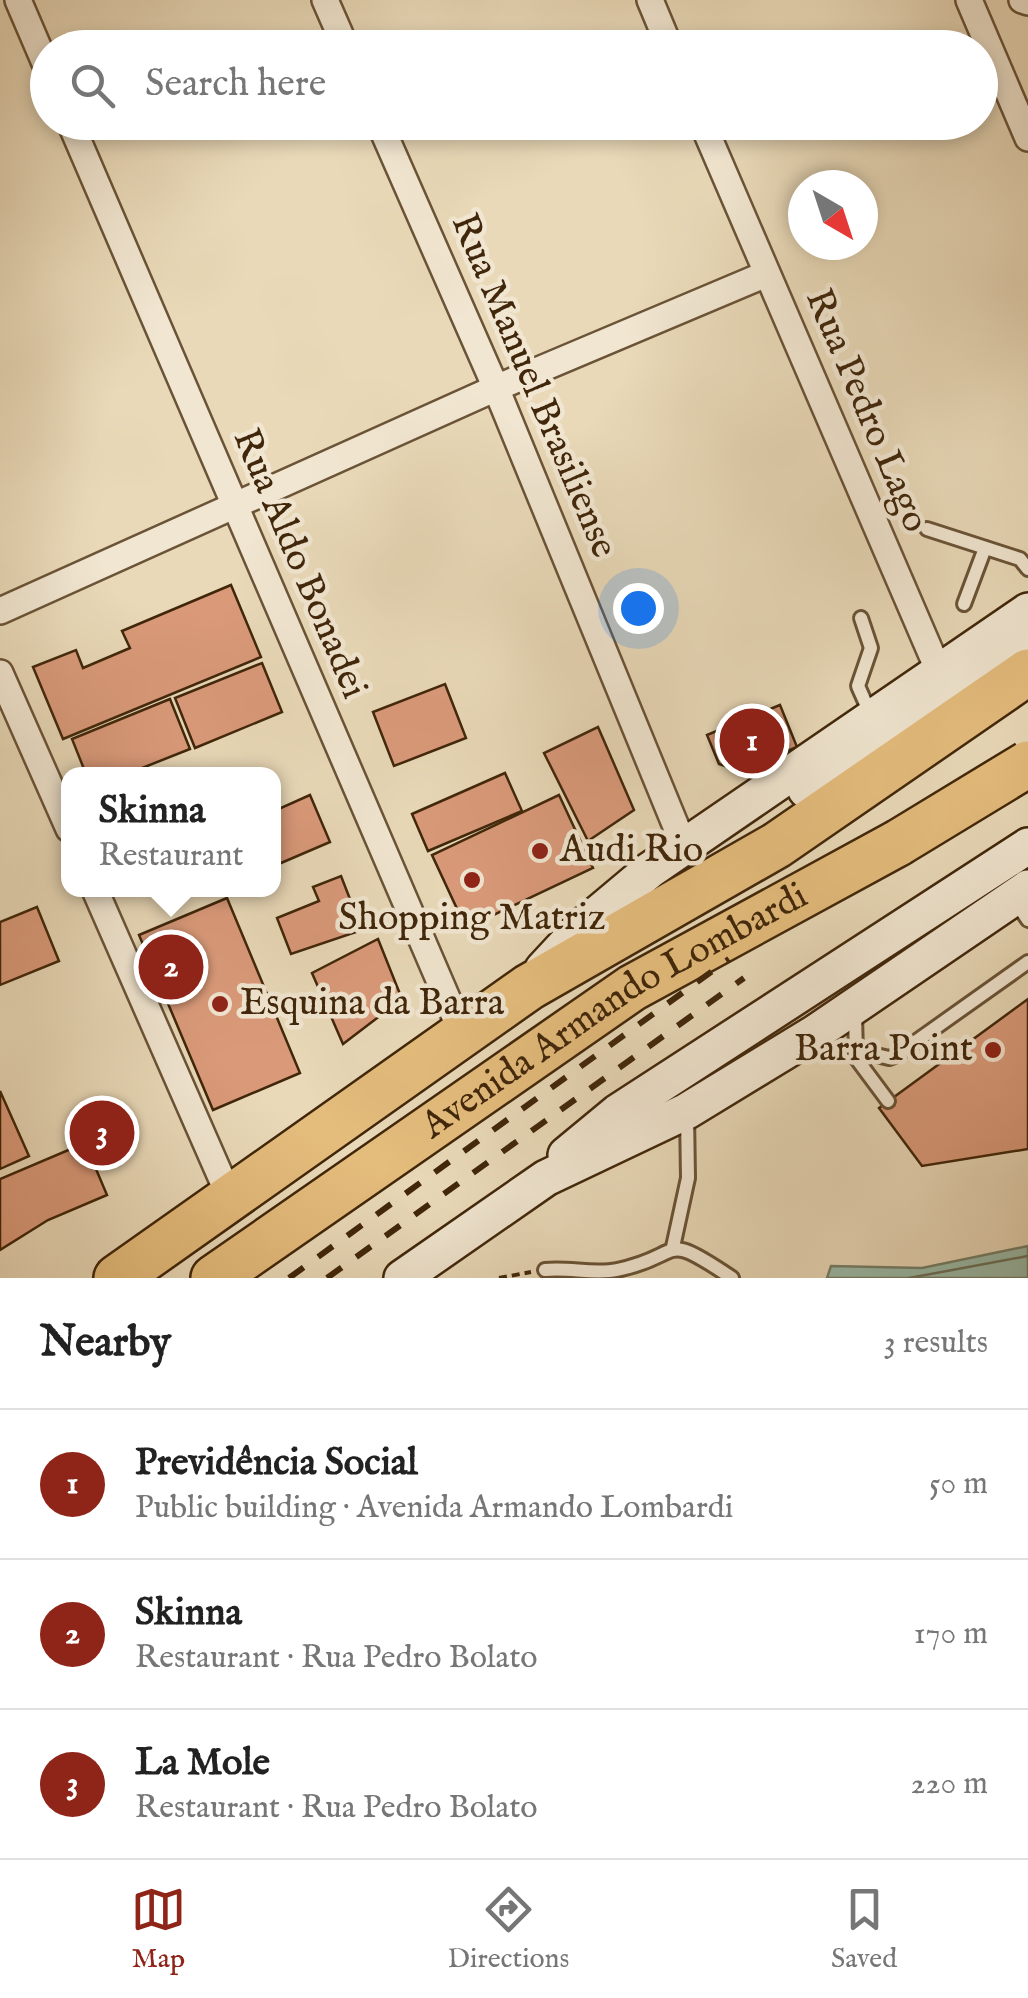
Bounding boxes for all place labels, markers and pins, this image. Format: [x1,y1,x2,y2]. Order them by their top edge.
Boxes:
pin: 1 [720,704,784,778]
place label: Audi Rio [559,827,703,875]
marker: Audi Rio [529,840,551,862]
marker: Shopping Matriz [461,869,483,891]
place label: Shopping Matriz [338,895,606,943]
pin: 2 [138,930,204,1004]
place label: Esquina da Barra [240,980,505,1028]
marker: Esquina da Barra [209,993,231,1015]
place label: Barra Point [794,1026,973,1074]
marker: Barra Point [982,1039,1004,1061]
pin: 3 [70,1096,134,1170]

